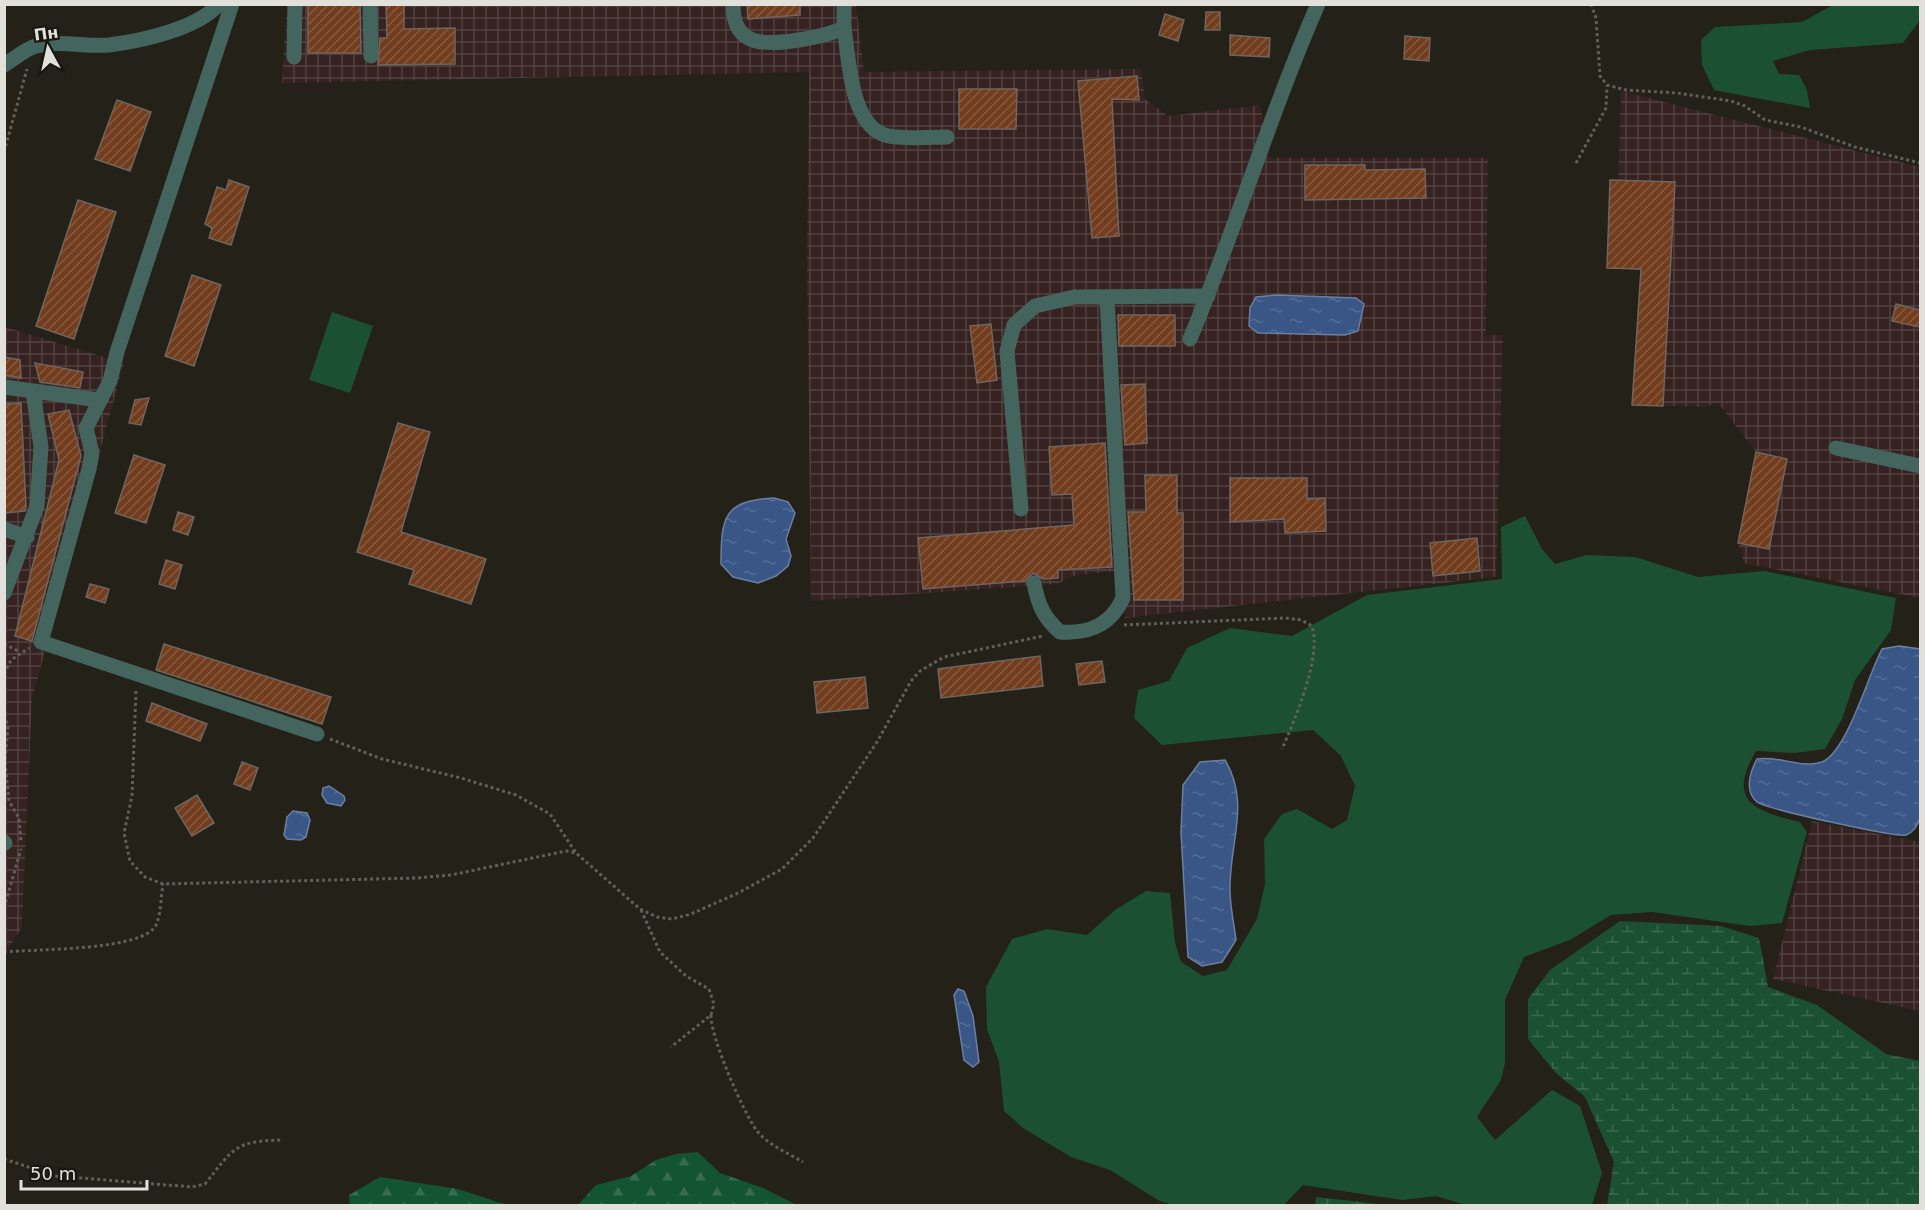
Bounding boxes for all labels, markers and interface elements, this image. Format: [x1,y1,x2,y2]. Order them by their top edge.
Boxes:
north arrow [18,18,78,78]
text: Пн [33,23,59,45]
scale bar [21,1153,147,1191]
text: 50 m [30,1163,76,1184]

